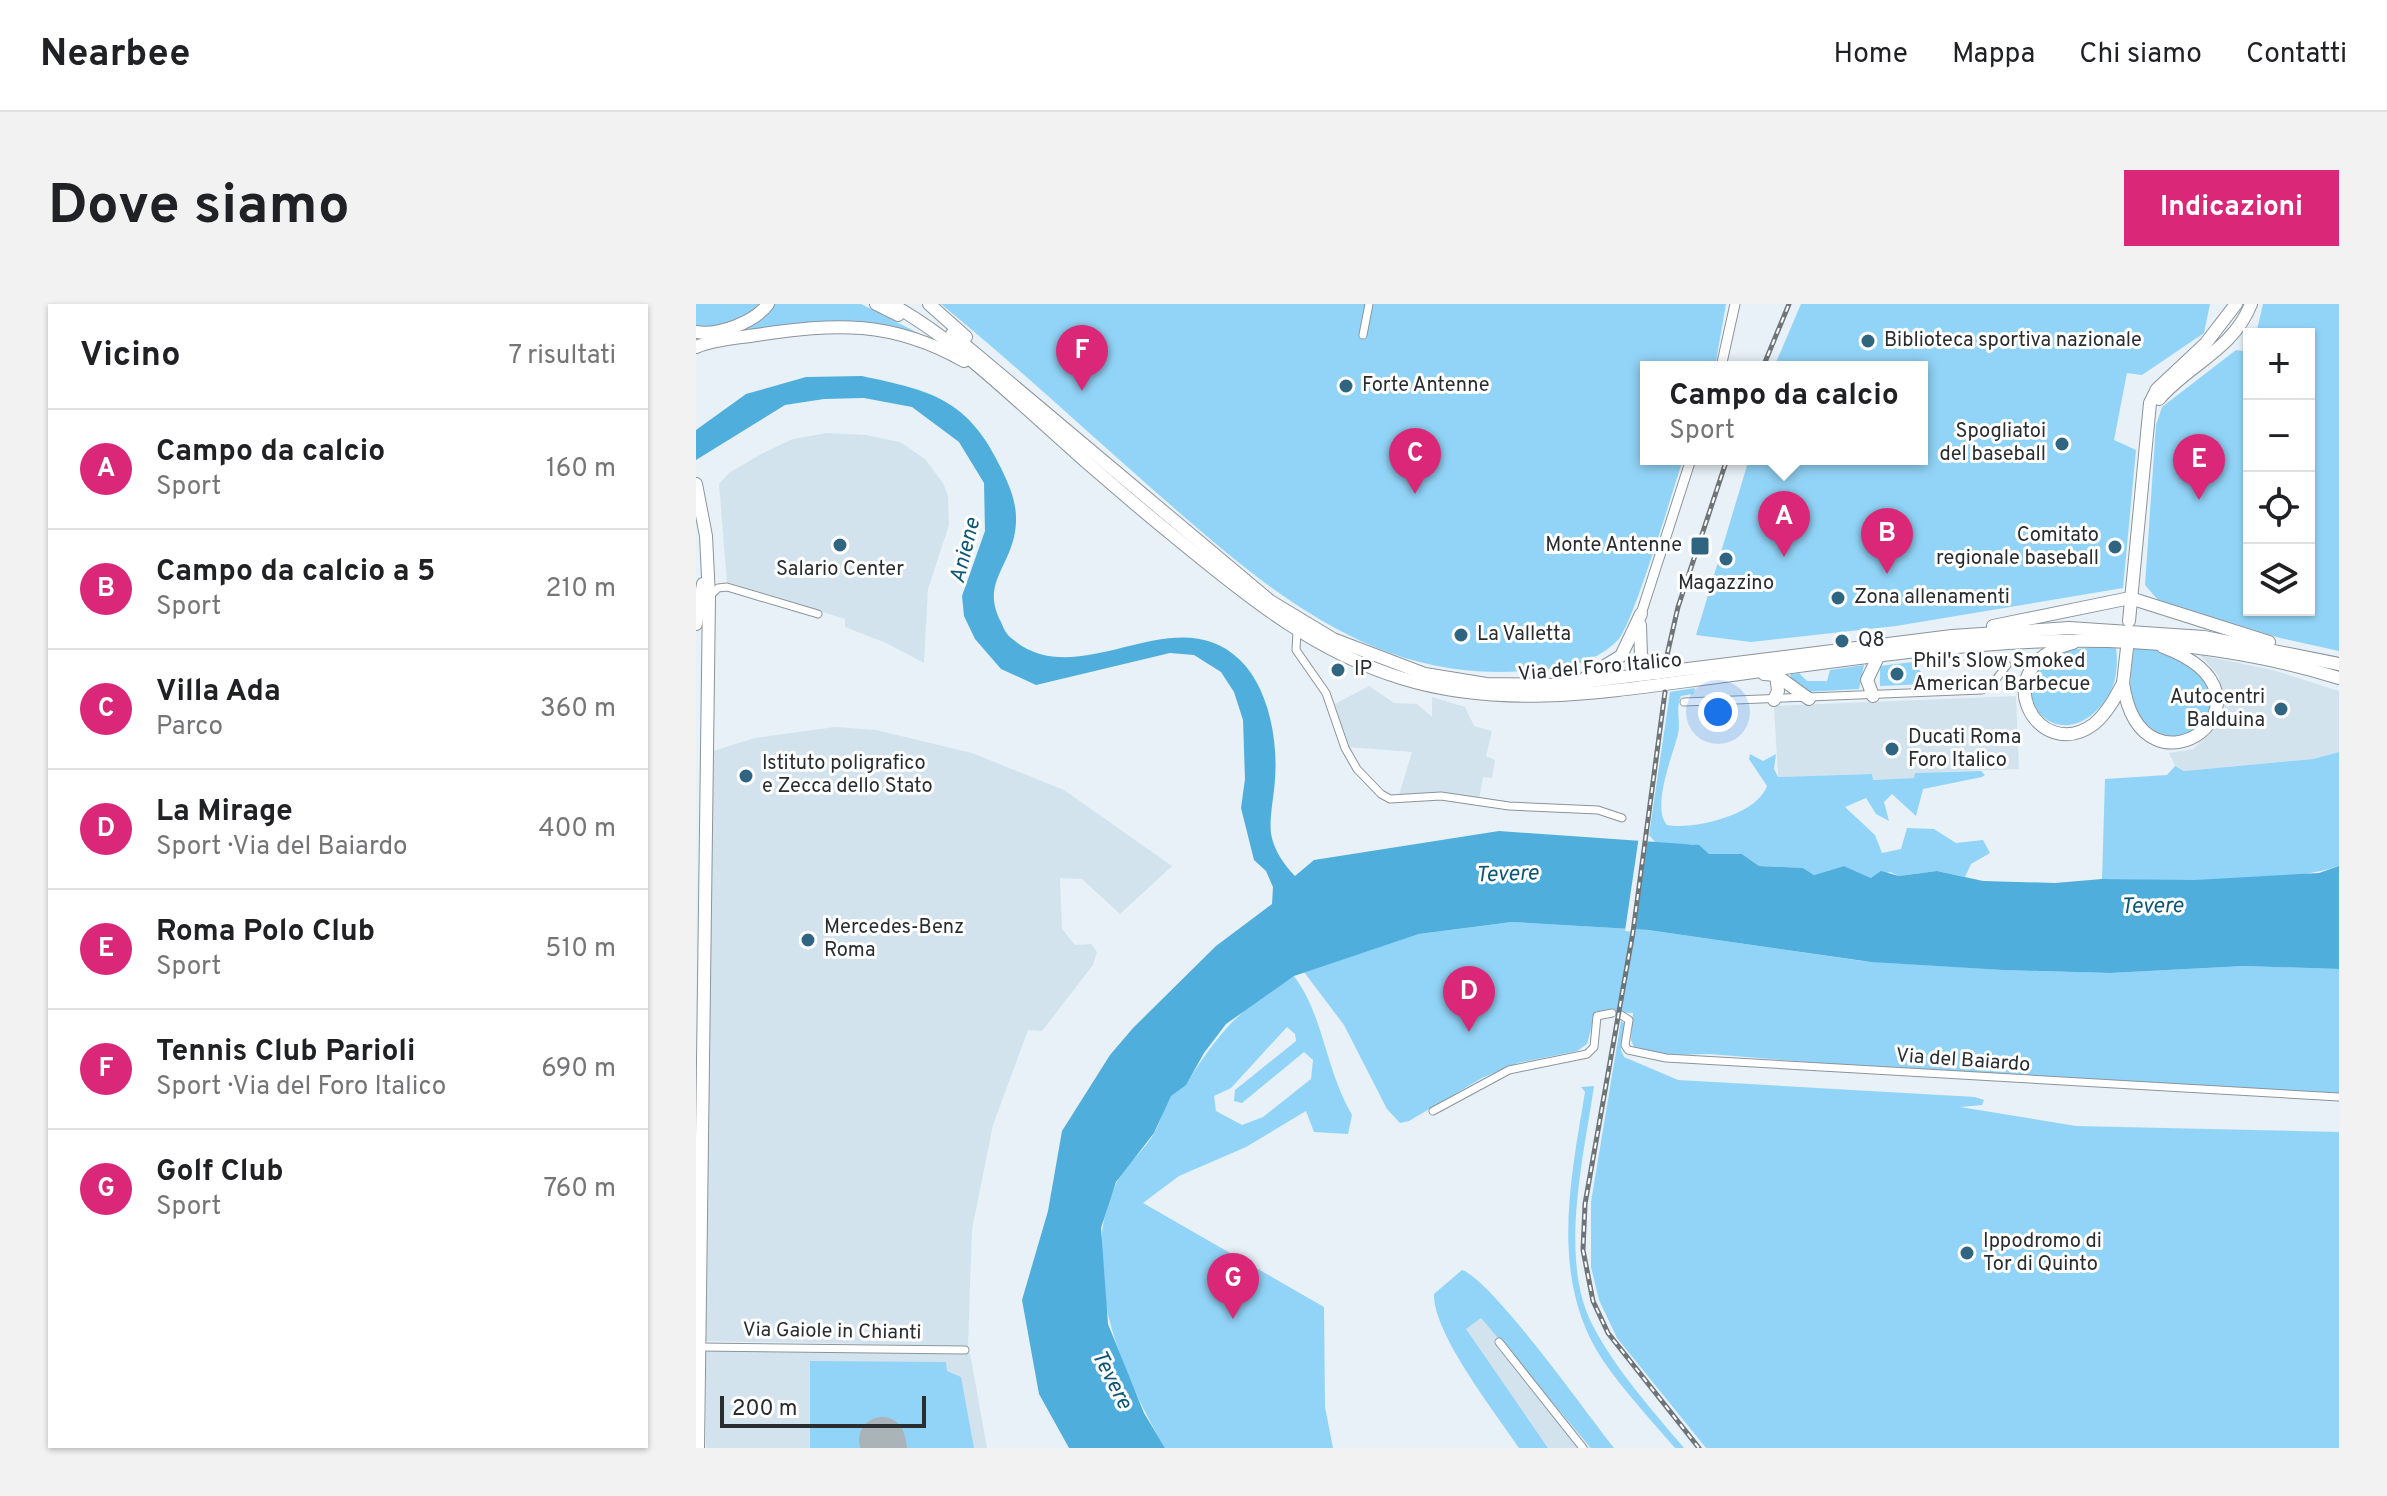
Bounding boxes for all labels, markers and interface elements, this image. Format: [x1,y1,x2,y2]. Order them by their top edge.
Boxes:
text: Nearbee [40,31,190,80]
text: Home [1834,37,1908,73]
text: Mappa [1952,37,2035,73]
text: Chi siamo [2079,37,2202,73]
text: Contatti [2246,37,2347,73]
button: Indicazioni [2124,170,2339,246]
text: Dove siamo [48,173,350,243]
pin: F [1056,325,1108,391]
place label: Biblioteca sportiva nazionale [1884,328,2142,354]
map controls [2243,328,2315,616]
button: + [2243,328,2315,400]
marker: Biblioteca sportiva nazionale [1859,332,1877,350]
text: Vicino [80,335,180,378]
text: 7 risultati [509,340,616,373]
popup [1640,361,1928,465]
place label: Forte Antenne [1362,373,1490,399]
marker: Forte Antenne [1337,377,1355,395]
text: Campo da calcio [1669,378,1899,415]
button: − [2243,400,2315,472]
text: Sport [1669,415,1735,448]
place label: Spogliatoi del baseball [1940,419,2046,468]
pin: C [1389,428,1441,494]
text: Campo da calcio [156,434,385,471]
pin: E [2173,434,2225,500]
marker: Spogliatoi del baseball [2053,435,2071,453]
text: A [97,453,115,486]
text: 160 m [546,453,616,486]
text: Sport [156,471,221,504]
button: locate [2243,472,2315,544]
pin: A [1758,491,1810,557]
pin: B [1861,508,1913,574]
water label: Aniene [945,515,987,587]
place label: Comitato regionale baseball [1936,523,2099,572]
place label: Monte Antenne [1545,533,1682,559]
marker: Monte Antenne [1689,535,1711,557]
marker: Salario Center [831,536,849,554]
marker: Comitato regionale baseball [2106,538,2124,556]
button: layers [2243,544,2315,616]
marker: Magazzino [1717,550,1735,568]
text: Campo da calcio a 5 [156,554,435,591]
place label: Salario Center [776,557,904,583]
place label: Magazzino [1678,571,1774,597]
text: B [97,573,115,606]
text: 210 m [546,573,616,606]
place label: Zona allenamenti [1854,585,2010,611]
marker: Zona allenamenti [1829,589,1847,607]
text: Sport [156,591,221,624]
place label: La Valletta [1477,622,1571,648]
marker: La Valletta [1452,626,1470,644]
place label: Q8 [1858,628,1885,654]
marker: Q8 [1833,632,1851,650]
street label: Via del Foro Italico [1517,648,1683,688]
place label: Phil's Slow Smoked American Barbecue [1913,649,2090,698]
place label: IP [1354,657,1372,683]
marker: IP [1329,661,1347,679]
marker: Phil's Slow Smoked American Barbecue [1888,665,1906,683]
text: Villa Ada [156,674,281,711]
place label: Autocentri Balduina [2170,685,2265,734]
your location [1698,692,1738,732]
text: C [98,693,114,726]
text: 360 m [540,693,616,726]
marker: Autocentri Balduina [2272,700,2290,718]
text: Parco [156,711,223,744]
place label: Ducati Roma Foro Italico [1908,725,2021,774]
marker: Ducati Roma Foro Italico [1883,740,1901,758]
place label: Istituto poligrafico e Zecca dello Stato [762,751,933,800]
marker: Istituto poligrafico e Zecca dello Stato [737,767,755,785]
text: La Mirage [156,794,293,831]
text: D [97,813,115,846]
text: 400 m [539,813,616,846]
text: Sport · Via del Baiardo [156,831,408,864]
water label: Tevere [1475,860,1539,890]
water label: Tevere [2120,893,2184,921]
text: Roma Polo Club [156,914,375,951]
place label: Mercedes-Benz Roma [824,915,964,964]
marker: Mercedes-Benz Roma [799,931,817,949]
text: E [98,933,114,966]
text: 510 m [545,933,616,966]
text: Sport [156,951,221,984]
pin: D [1443,966,1495,1032]
text: Tennis Club Parioli [156,1034,416,1071]
street label: Via del Baiardo [1895,1043,2031,1079]
text: F [99,1053,113,1086]
text: 690 m [541,1053,616,1086]
text: Sport · Via del Foro Italico [156,1071,446,1104]
text: Golf Club [156,1154,284,1191]
text: G [97,1173,115,1206]
text: 760 m [543,1173,616,1206]
text: Sport [156,1191,221,1224]
place label: Ippodromo di Tor di Quinto [1983,1229,2102,1278]
marker: Ippodromo di Tor di Quinto [1958,1244,1976,1262]
pin: G [1207,1253,1259,1319]
street label: Via Gaiole in Chianti [742,1317,922,1347]
water label: Tevere [1085,1346,1138,1415]
scale bar [720,1392,926,1428]
text: 200 m [732,1396,797,1423]

